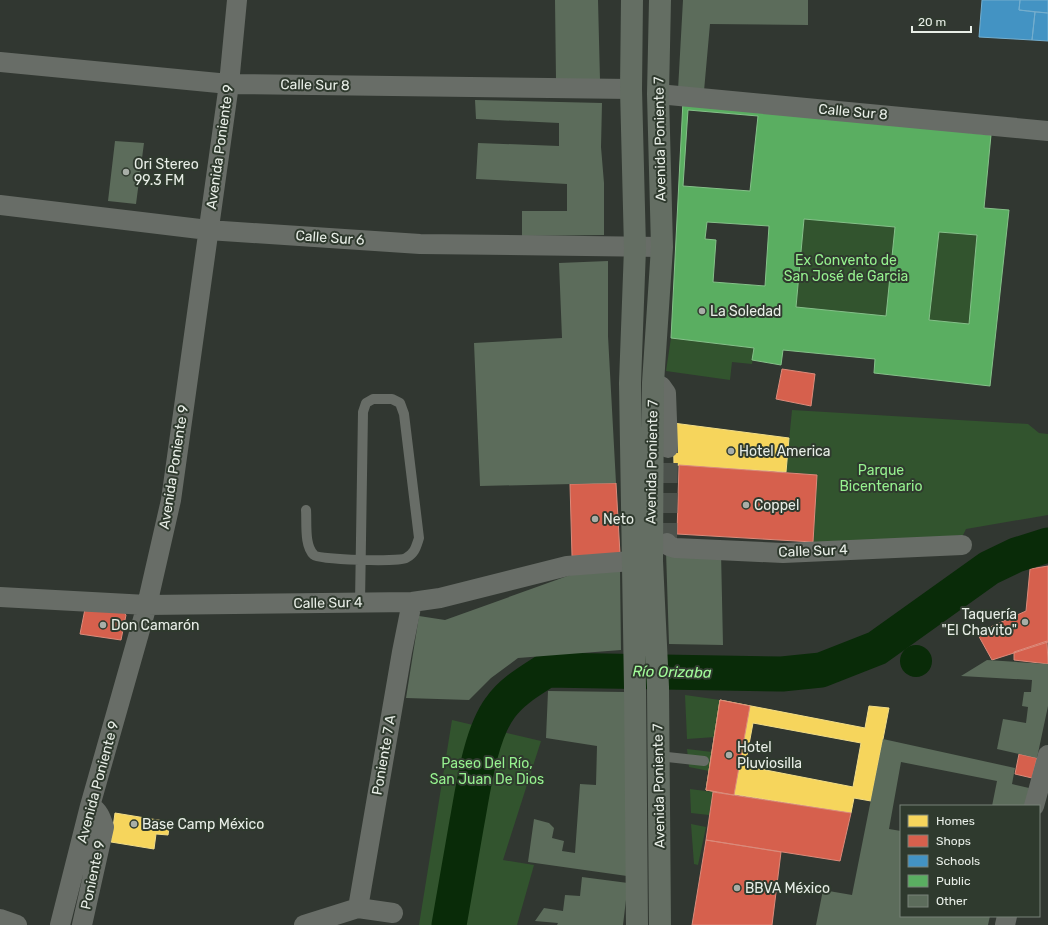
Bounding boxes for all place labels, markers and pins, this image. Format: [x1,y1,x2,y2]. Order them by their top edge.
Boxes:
place label: Ori Stereo 99.3 FM [134,156,199,189]
marker: Ori Stereo 99.3 FM [121,167,131,177]
place label: La Soledad [710,303,781,320]
marker: La Soledad [697,306,707,316]
place label: Hotel America [739,443,831,460]
marker: Hotel America [726,446,736,456]
place label: Coppel [754,497,799,514]
marker: Coppel [741,500,751,510]
place label: Neto [603,511,634,528]
marker: Neto [590,514,600,524]
place label: Taquería "El Chavito" [942,606,1017,639]
place label: Don Camarón [111,617,200,634]
marker: Taquería "El Chavito" [1020,617,1030,627]
marker: Don Camarón [98,620,108,630]
place label: Hotel Pluviosilla [737,739,802,772]
marker: Hotel Pluviosilla [724,750,734,760]
place label: Base Camp México [142,816,264,833]
marker: Base Camp México [129,819,139,829]
place label: BBVA México [745,880,830,897]
marker: BBVA México [732,883,742,893]

